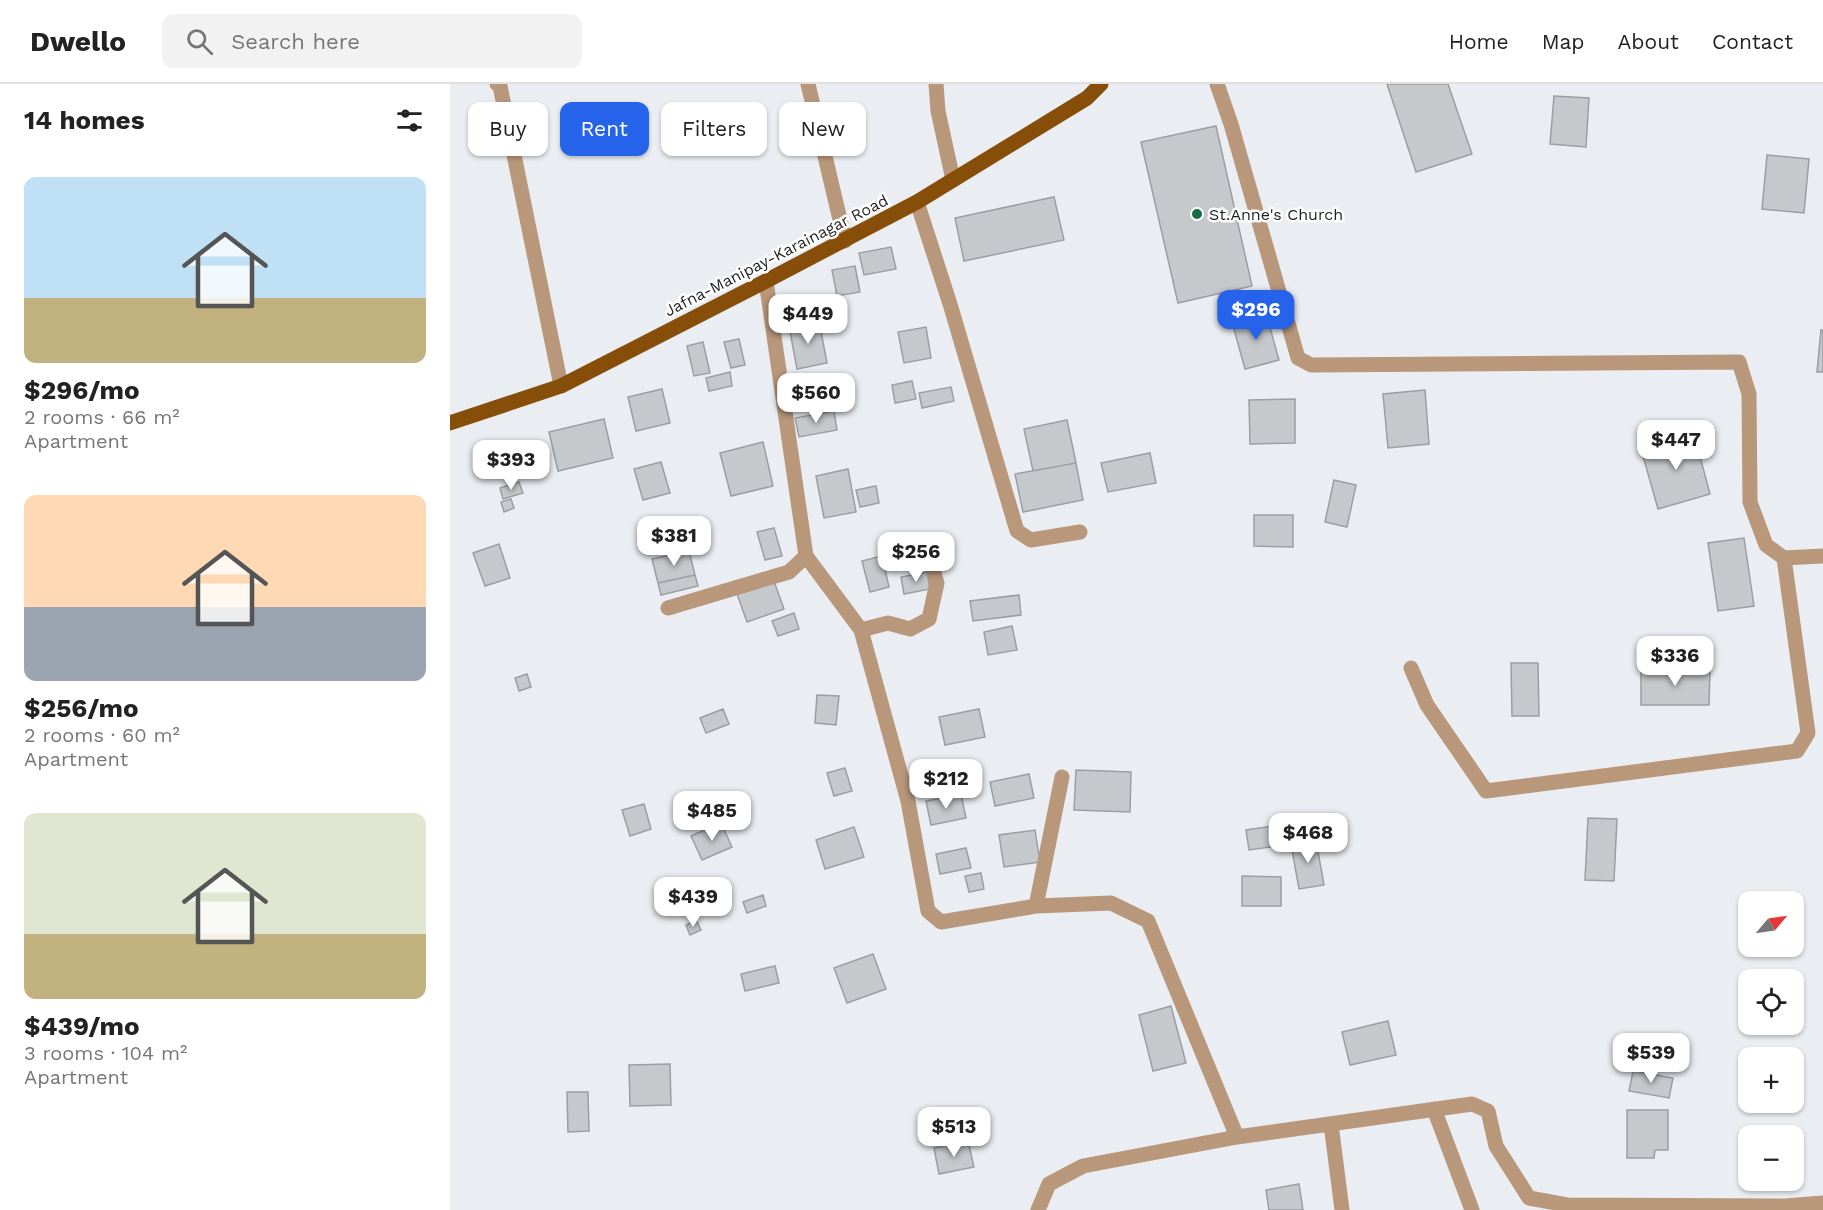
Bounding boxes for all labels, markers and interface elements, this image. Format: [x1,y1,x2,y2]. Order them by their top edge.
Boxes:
search box [162,14,582,68]
text: Dwello [30,25,126,58]
icon: search [183,25,216,58]
text: Search here [231,29,360,54]
text: Home [1449,29,1509,54]
text: Map [1542,29,1585,54]
text: About [1618,29,1679,54]
text: Contact [1712,29,1793,54]
chip: Buy [468,102,548,156]
chip: Rent [560,102,649,156]
chip: Filters [661,102,767,156]
chip: New [779,102,866,156]
icon: filters [393,104,426,137]
text: 14 homes [24,105,145,135]
street label: Jafna-Manipay-Karainagar Road [661,191,891,320]
place label: St.Anne's Church [1209,205,1343,224]
marker: St.Anne's Church [1190,207,1204,221]
icon: home [171,216,279,324]
pin: $296 [1220,290,1292,341]
pin: $449 [772,294,844,345]
text: $296 [1231,297,1281,321]
text: $449 [783,301,833,325]
pin: $560 [780,373,852,424]
text: $296/mo [24,375,140,405]
text: $560 [791,380,841,404]
text: 2 rooms · 66 m² [24,405,180,429]
pin: $447 [1640,420,1712,471]
text: $447 [1651,427,1701,451]
text: Apartment [24,429,128,453]
pin: $393 [475,440,547,491]
text: $393 [487,447,535,471]
pin: $381 [638,516,710,567]
text: $381 [651,523,697,547]
pin: $256 [880,532,952,583]
icon: home [171,534,279,642]
text: $256 [892,539,940,563]
pin: $336 [1639,636,1711,687]
text: $336 [1651,643,1699,667]
text: $256/mo [24,693,139,723]
text: 2 rooms · 60 m² [24,723,180,747]
text: Apartment [24,747,128,771]
pin: $212 [910,759,982,810]
text: $212 [923,766,969,790]
pin: $485 [676,791,748,842]
text: $485 [687,798,737,822]
pin: $468 [1272,813,1344,864]
text: $468 [1283,820,1333,844]
icon: home [171,852,279,960]
pin: $439 [657,877,729,928]
text: $439 [668,884,718,908]
north arrow [1738,891,1804,957]
map controls [1738,891,1804,1191]
button: locate [1738,969,1804,1035]
text: $439/mo [24,1011,140,1041]
pin: $539 [1615,1033,1687,1084]
text: $539 [1627,1040,1675,1064]
text: 3 rooms · 104 m² [24,1041,187,1065]
button: + [1738,1047,1804,1113]
text: Apartment [24,1065,128,1089]
pin: $513 [918,1107,990,1158]
text: $513 [932,1114,976,1138]
button: − [1738,1125,1804,1191]

